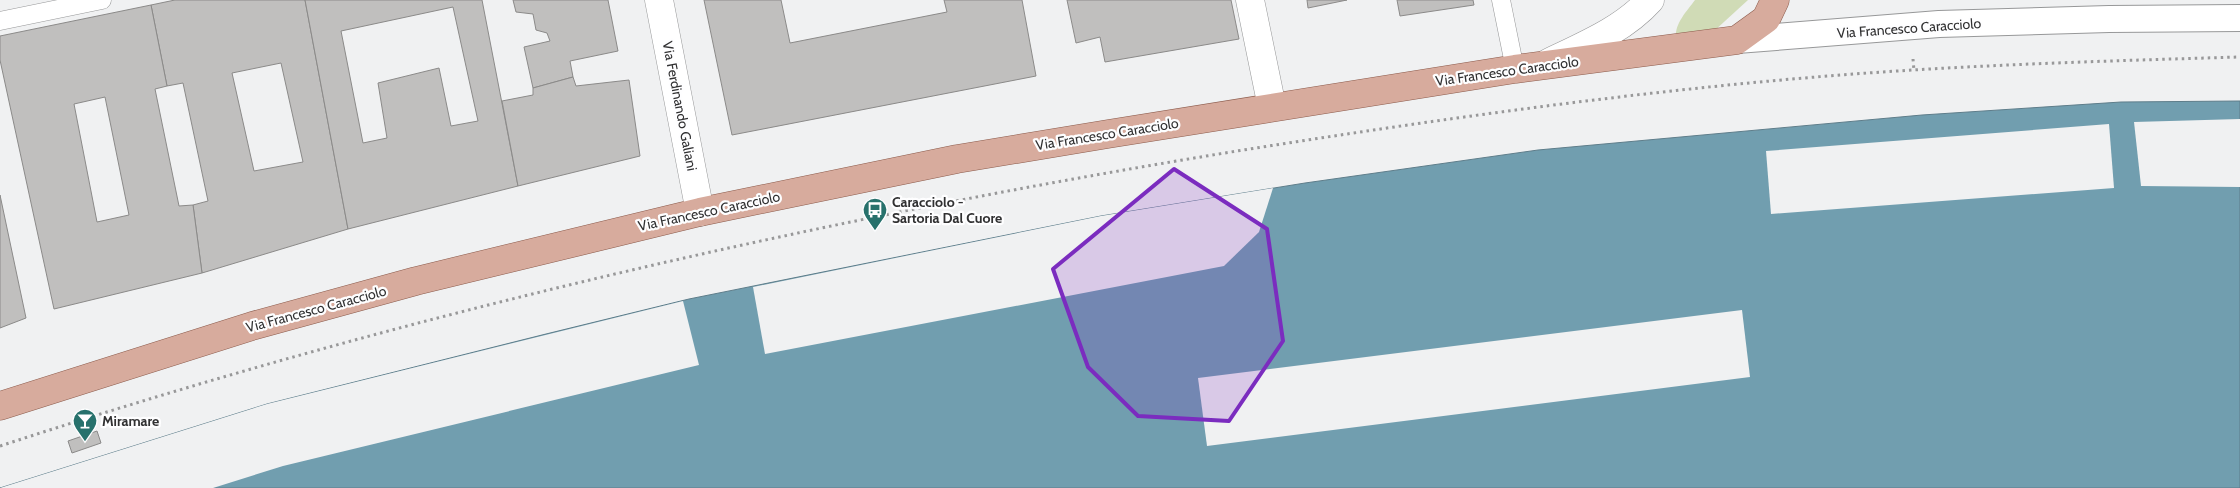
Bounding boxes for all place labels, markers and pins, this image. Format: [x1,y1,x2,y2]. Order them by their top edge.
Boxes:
place label: Caracciolo - Sartoria Dal Cuore [892,193,1002,227]
bus stop icon: Caracciolo - Sartoria Dal Cuore [862,197,888,231]
bar icon: Miramare [72,408,98,442]
place label: Miramare [102,412,159,430]

